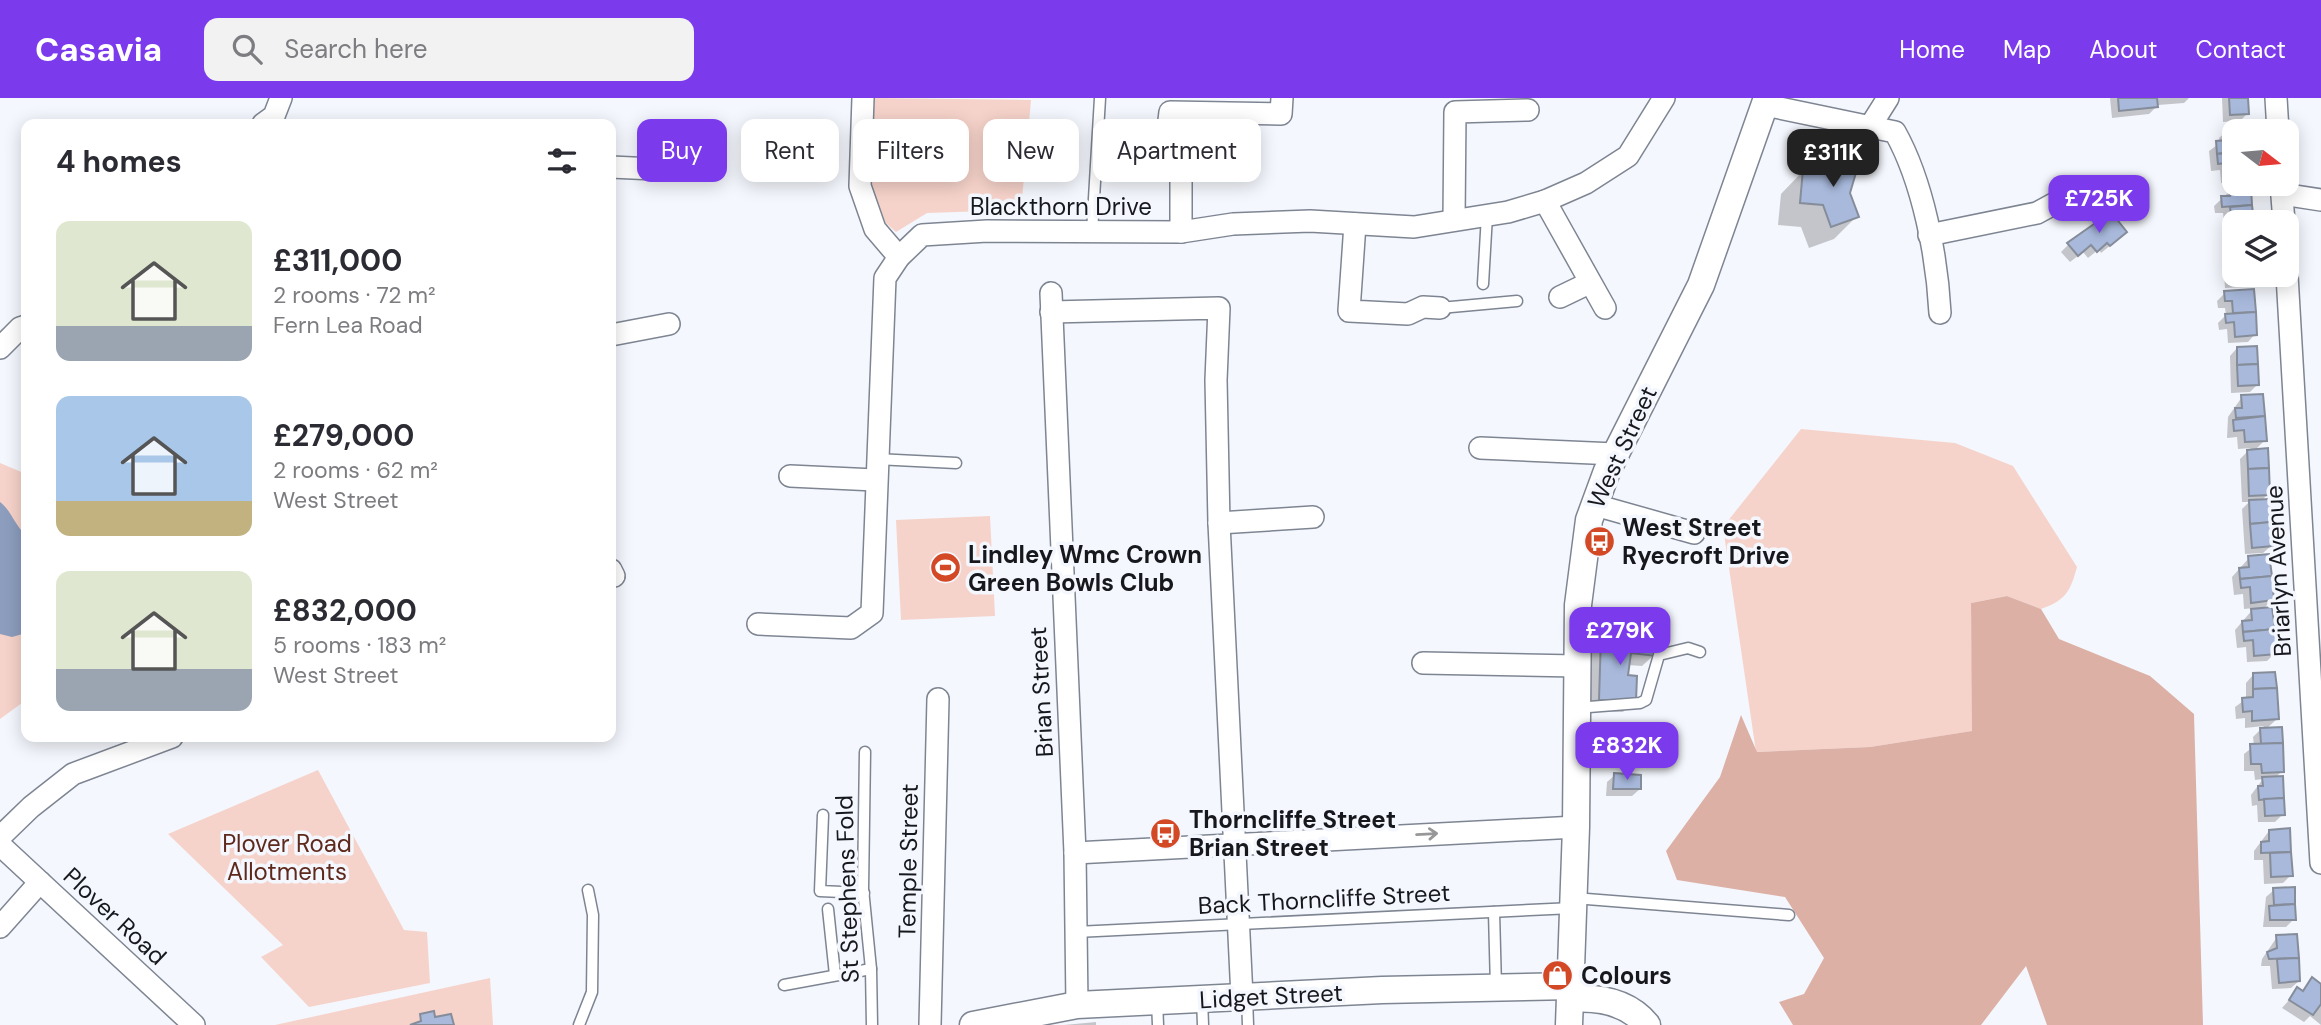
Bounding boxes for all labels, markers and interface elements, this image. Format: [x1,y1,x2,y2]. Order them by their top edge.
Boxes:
search box [204,18,694,81]
text: Casavia [35,28,162,71]
icon: search [228,30,266,68]
text: Search here [284,32,428,66]
text: Home [1899,34,1965,65]
text: Map [2003,34,2051,65]
text: About [2089,34,2158,65]
text: Contact [2196,34,2286,65]
chip: Buy [637,119,727,182]
chip: Rent [741,119,839,182]
chip: Filters [853,119,969,182]
chip: New [983,119,1079,182]
chip: Apartment [1093,119,1261,182]
north arrow [2222,119,2300,196]
map controls [2222,119,2299,287]
pin: £311K [1784,130,1882,189]
text: £311K [1803,137,1863,167]
text: 4 homes [56,142,182,181]
icon: filters [543,142,581,180]
pin: £725K [2050,176,2148,235]
text: £725K [2064,183,2134,213]
street label: Blackthorn Drive [970,191,1152,222]
button: layers [2222,210,2299,287]
text: £311,000 [273,241,402,280]
icon: home [112,249,196,333]
text: 2 rooms · 72 m² [273,280,436,310]
text: Fern Lea Road [273,310,423,340]
street label: West Street [1580,381,1664,513]
text: £279,000 [273,416,415,455]
icon: home [112,424,196,508]
text: 2 rooms · 62 m² [273,455,438,485]
text: West Street [273,485,399,515]
street label: Briarlyn Avenue [2258,485,2298,657]
place label: West Street Ryecroft Drive [1622,512,1790,571]
bus stop icon: West Street Ryecroft Drive [1582,524,1616,558]
place label: Lindley Wmc Crown Green Bowls Club [968,539,1202,598]
sports icon: Lindley Wmc Crown Green Bowls Club [928,551,962,585]
text: £832,000 [273,591,417,630]
icon: home [112,599,196,683]
pin: £279K [1571,608,1669,667]
text: £279K [1585,615,1655,645]
street label: Brian Street [1022,626,1060,758]
text: 5 rooms · 183 m² [273,630,446,660]
text: West Street [273,660,399,690]
pin: £832K [1578,722,1676,782]
text: £832K [1591,730,1663,760]
street label: Temple Street [891,783,925,939]
street label: St Stephens Fold [828,795,866,983]
place label: Thorncliffe Street Brian Street [1189,804,1396,863]
bus stop icon: Thorncliffe Street Brian Street [1149,816,1183,850]
one-way arrow [1415,827,1438,840]
park label: Plover Road Allotments [222,828,352,887]
street label: Plover Road [57,860,173,972]
street label: Back Thorncliffe Street [1197,877,1451,921]
shop icon: Colours [1541,958,1575,992]
place label: Colours [1581,960,1672,991]
street label: Lidget Street [1199,977,1343,1015]

